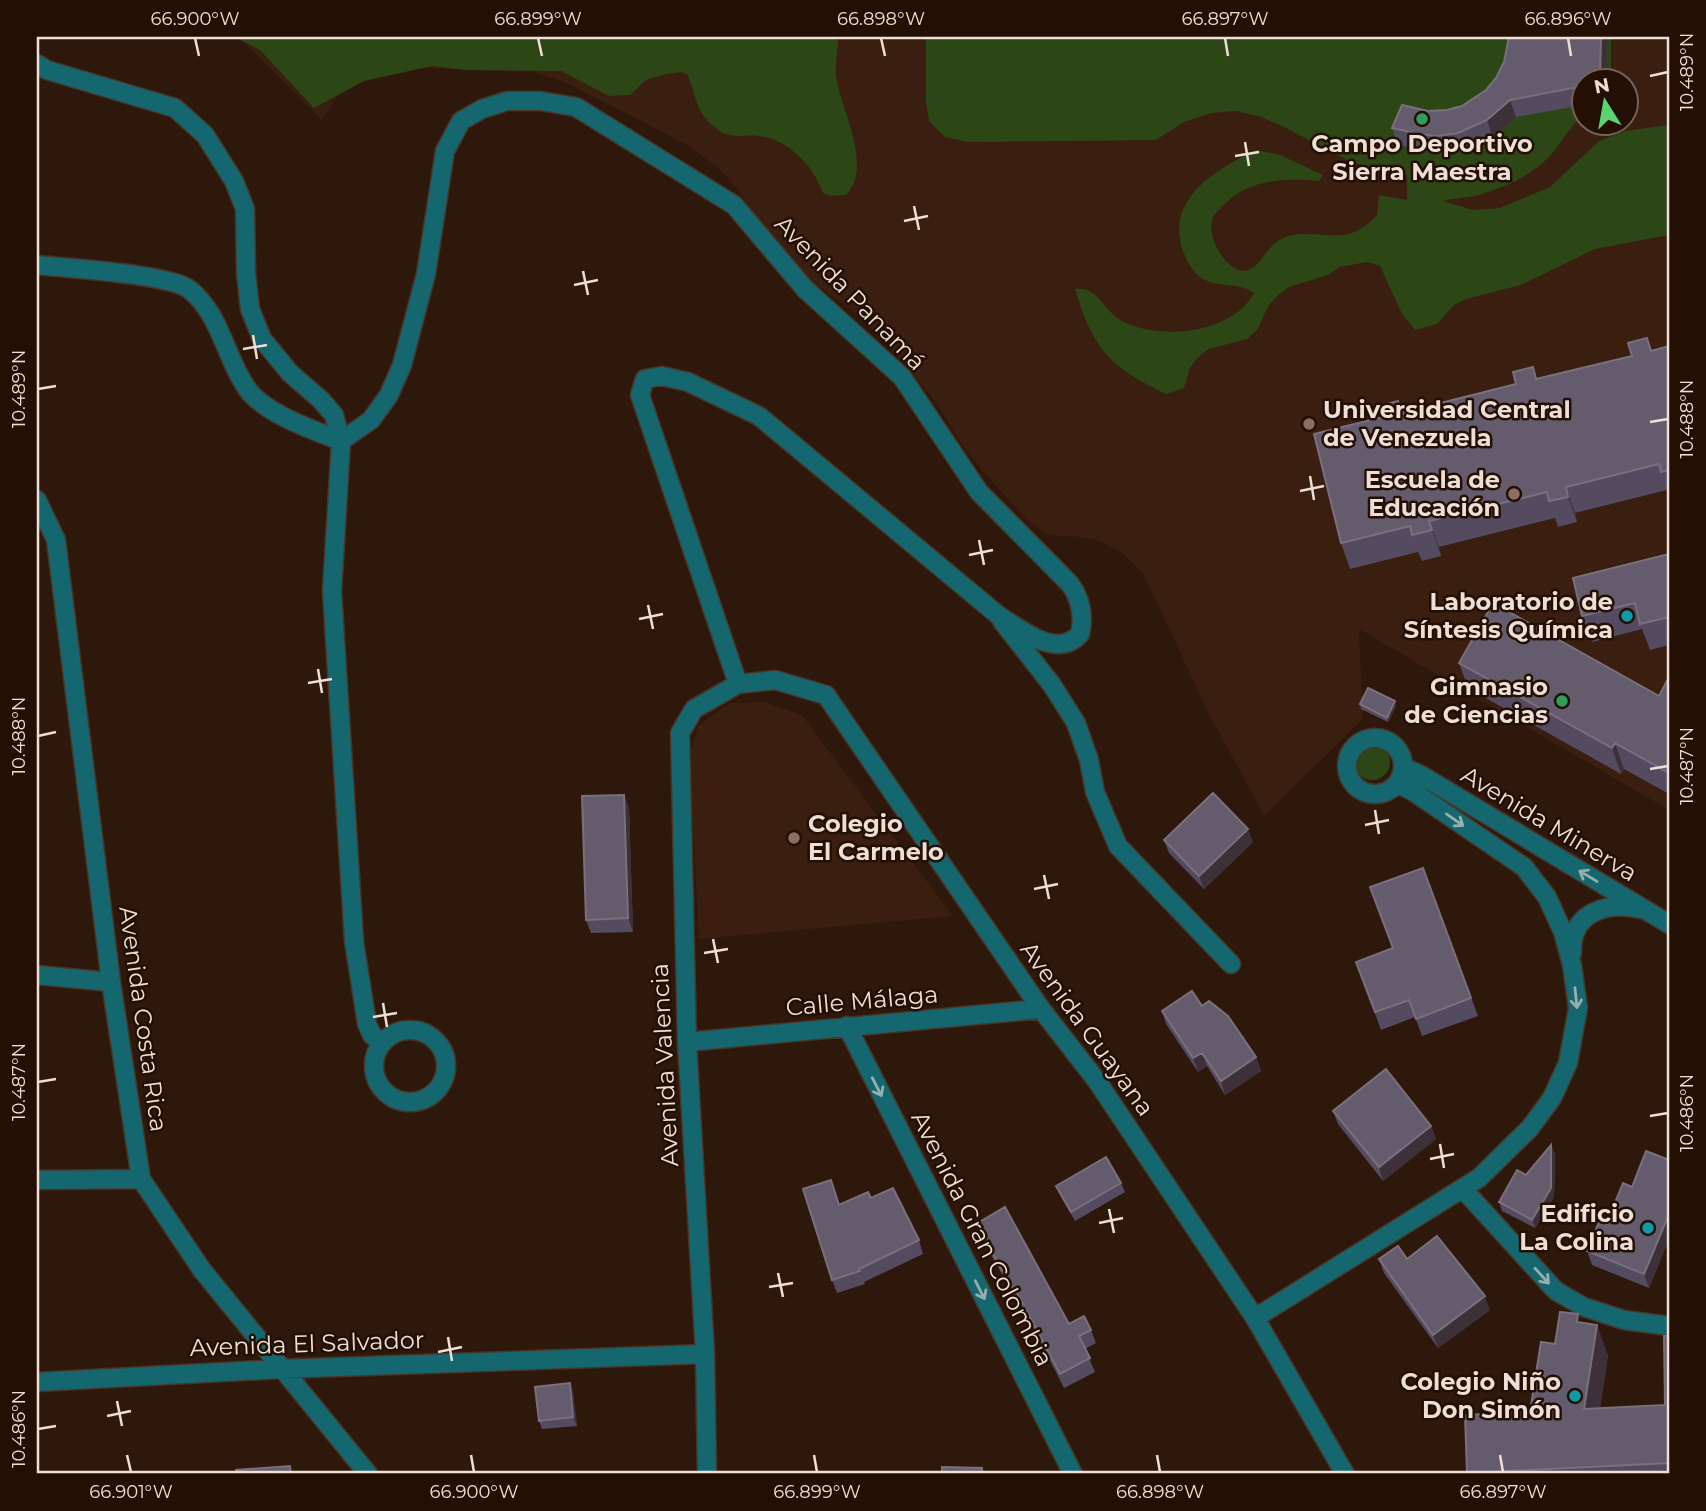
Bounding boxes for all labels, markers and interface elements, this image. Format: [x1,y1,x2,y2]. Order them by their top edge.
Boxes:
text: 66.900°W [151,8,239,30]
text: 66.899°W [494,8,582,30]
text: 66.898°W [837,8,925,30]
text: 66.897°W [1181,8,1269,30]
text: 66.896°W [1524,8,1612,30]
text: 10.489°N [1676,33,1698,111]
north arrow [1570,66,1640,136]
text: N [1592,73,1612,99]
marker: Campo Deportivo Sierra Maestra [1414,111,1430,127]
place label: Campo Deportivo Sierra Maestra [1311,129,1533,186]
street label: Avenida Panamá [769,209,932,376]
text: 10.489°N [8,350,30,428]
text: 10.488°N [1676,379,1698,459]
place label: Universidad Central de Venezuela [1323,395,1571,452]
marker: Universidad Central de Venezuela [1301,416,1317,432]
place label: Escuela de Educación [1365,465,1500,522]
marker: Escuela de Educación [1506,486,1522,502]
place label: Laboratorio de Síntesis Química [1404,587,1613,644]
marker: Laboratorio de Síntesis Química [1619,608,1635,624]
place label: Gimnasio de Ciencias [1404,672,1548,729]
marker: Gimnasio de Ciencias [1554,693,1570,709]
text: 10.488°N [8,696,30,776]
text: 10.487°N [1676,727,1698,805]
street label: Avenida Minerva [1456,760,1642,887]
place label: Colegio El Carmelo [808,809,944,866]
one-way arrow [1445,812,1464,827]
marker: Colegio El Carmelo [786,830,802,846]
one-way arrow [1579,868,1599,882]
street label: Avenida Costa Rica [113,904,174,1134]
street label: Avenida Guayana [1014,936,1160,1122]
street label: Avenida Valencia [645,962,684,1168]
street label: Calle Málaga [784,979,939,1022]
one-way arrow [1570,986,1583,1008]
text: 10.487°N [8,1043,30,1121]
text: 10.486°N [1676,1074,1698,1152]
one-way arrow [871,1076,885,1097]
street label: Avenida Gran Colombia [905,1106,1059,1371]
place label: Edificio La Colina [1519,1199,1634,1256]
marker: Edificio La Colina [1640,1220,1656,1236]
one-way arrow [1534,1267,1550,1285]
one-way arrow [974,1279,988,1300]
street label: Avenida El Salvador [189,1325,425,1362]
place label: Colegio Niño Don Simón [1400,1367,1561,1424]
marker: Colegio Niño Don Simón [1567,1388,1583,1404]
text: 10.486°N [8,1390,30,1468]
text: 66.901°W [89,1481,173,1503]
text: 66.900°W [430,1481,518,1503]
text: 66.899°W [773,1481,861,1503]
text: 66.898°W [1116,1481,1204,1503]
text: 66.897°W [1459,1481,1547,1503]

